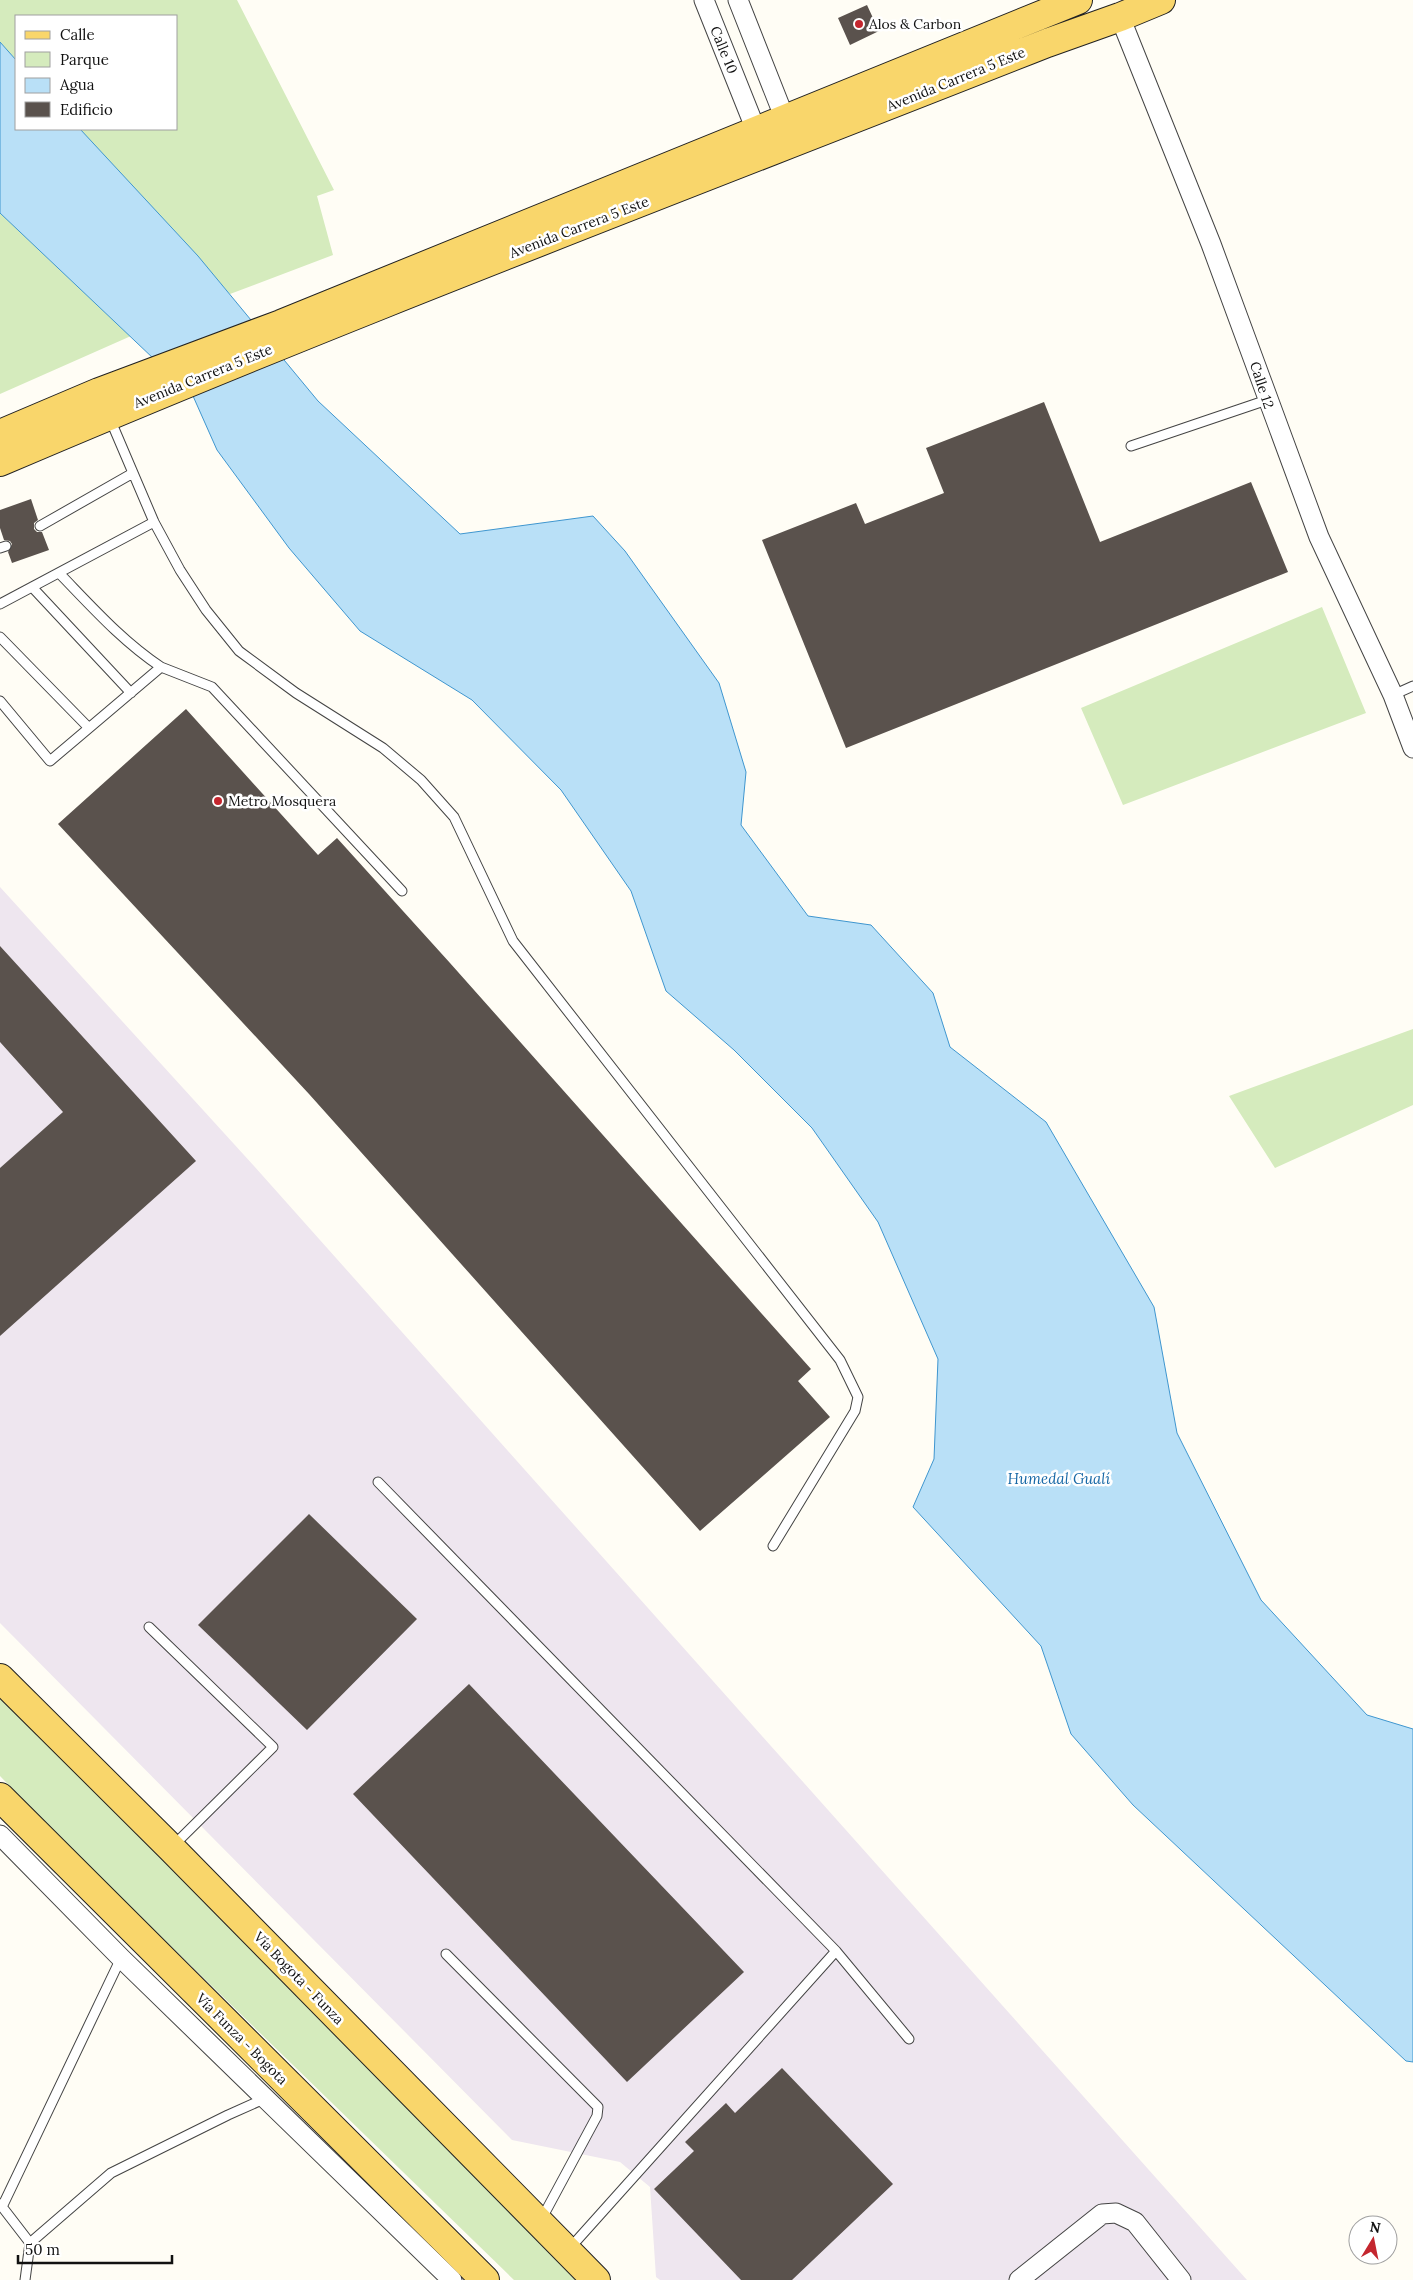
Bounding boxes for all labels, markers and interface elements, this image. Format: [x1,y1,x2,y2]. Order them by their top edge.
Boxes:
legend [15,15,178,130]
place label: Alos & Carbon [868,15,962,33]
marker: Alos & Carbon [853,18,865,30]
street label: Calle 10 [706,24,742,76]
text: Calle [60,25,95,44]
street label: Avenida Carrera 5 Este [883,43,1028,115]
text: Parque [60,50,109,69]
text: Agua [59,75,95,94]
text: Edificio [60,100,113,119]
street label: Avenida Carrera 5 Este [506,192,652,262]
street label: Avenida Carrera 5 Este [130,340,275,412]
street label: Calle 12 [1246,359,1278,411]
place label: Metro Mosquera [228,792,336,810]
marker: Metro Mosquera [212,795,224,807]
water label: Humedal Gualí [1008,1469,1111,1488]
street label: Vía Bogota - Funza [249,1927,348,2028]
street label: Vía Funza - Bogota [192,1989,292,2089]
north arrow [1348,2215,1398,2265]
text: N [1368,2217,1382,2237]
scale bar [18,2232,171,2264]
text: 50 m [25,2240,60,2259]

